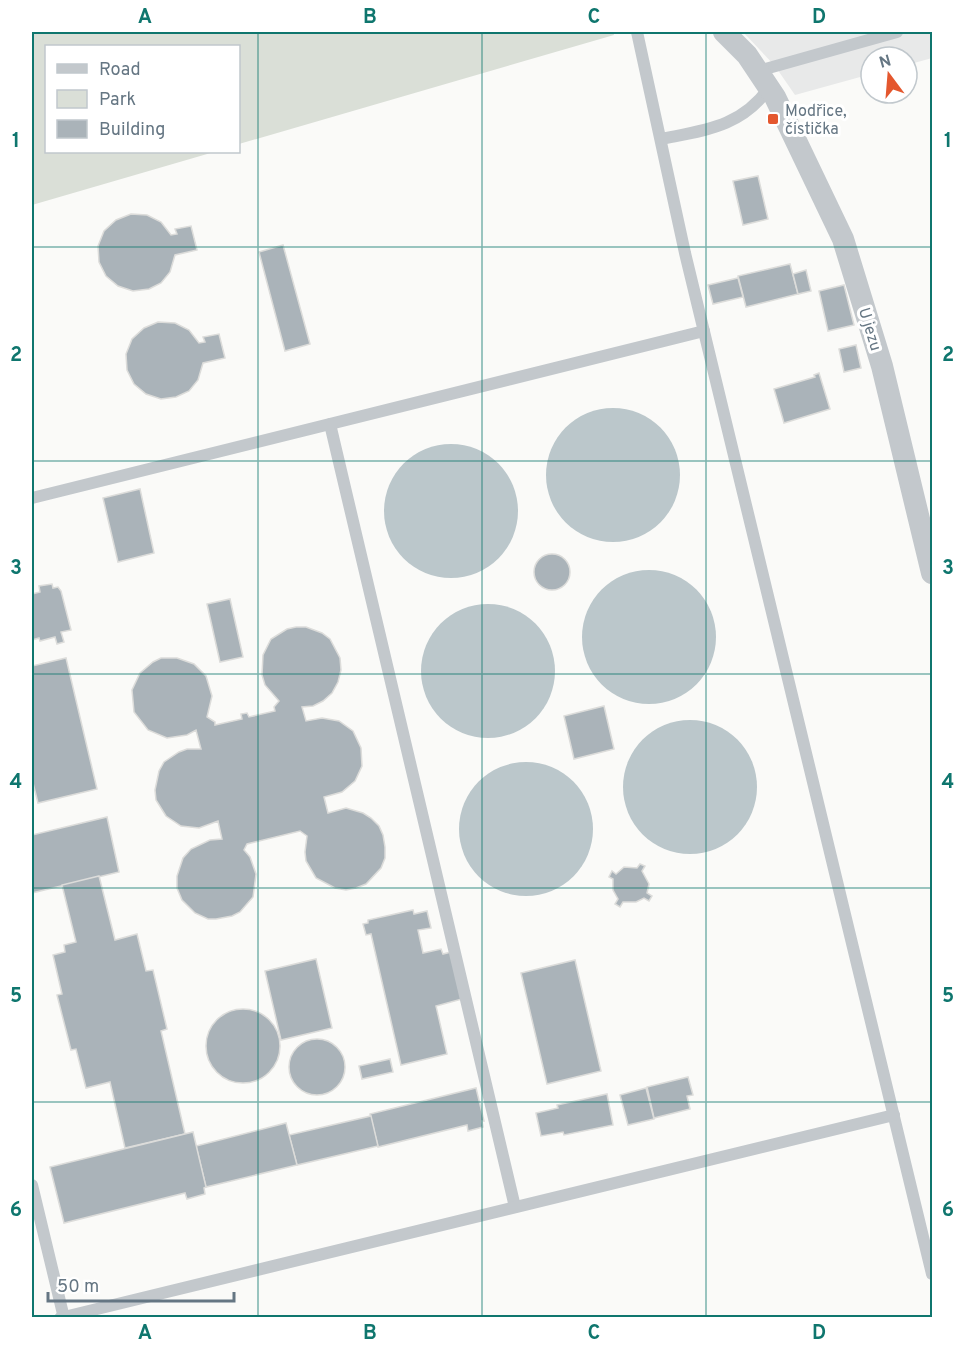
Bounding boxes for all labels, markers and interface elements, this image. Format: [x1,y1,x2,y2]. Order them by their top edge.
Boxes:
text: A [138,5,152,31]
text: B [363,5,377,31]
text: C [588,5,600,31]
text: D [812,5,826,31]
legend [45,45,240,153]
north arrow [859,45,919,105]
text: N [877,51,894,74]
text: Road [99,59,141,82]
text: Park [99,89,136,112]
place label: Modřice, čistička [785,102,847,140]
marker: Modřice, čistička [766,112,780,126]
text: Building [99,119,165,142]
text: 1 [12,129,20,155]
text: 1 [944,129,952,155]
street label: U jezu [853,305,885,354]
text: 2 [10,343,22,369]
text: 2 [942,343,954,369]
text: 3 [10,556,22,582]
text: 3 [942,556,954,582]
text: 4 [10,770,22,796]
text: 4 [942,770,954,796]
text: 5 [10,984,22,1010]
text: 5 [942,984,954,1010]
text: 6 [10,1198,22,1224]
text: 6 [942,1198,954,1224]
scale bar [48,1265,234,1303]
text: 50 m [57,1276,99,1299]
text: A [138,1321,152,1347]
text: B [363,1321,377,1347]
text: C [588,1321,600,1347]
text: D [812,1321,826,1347]

